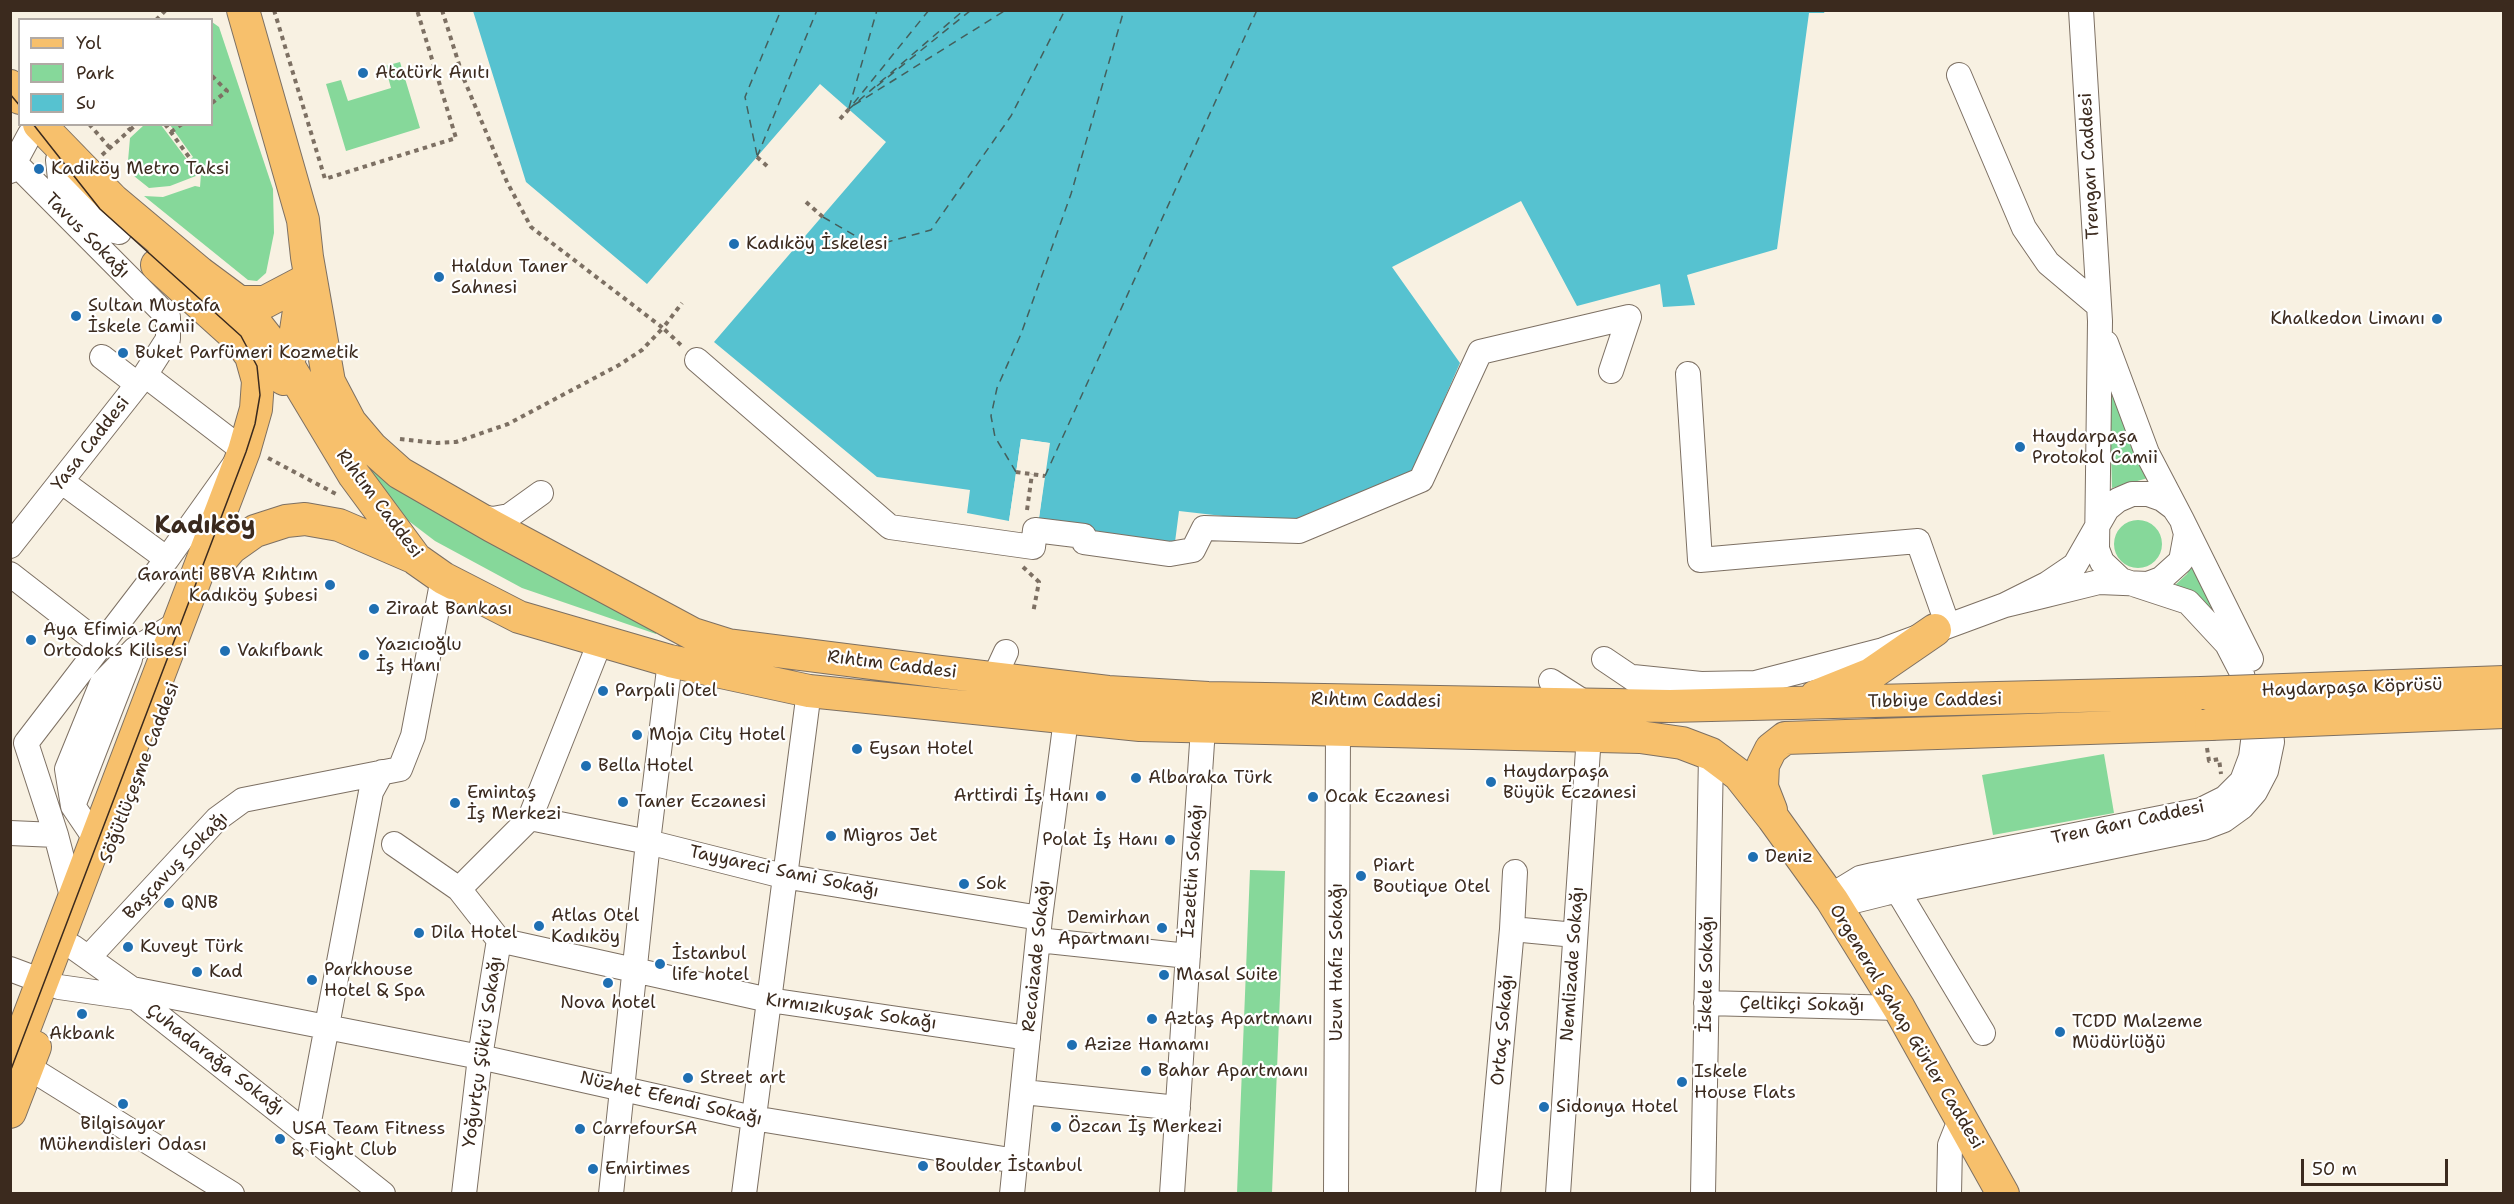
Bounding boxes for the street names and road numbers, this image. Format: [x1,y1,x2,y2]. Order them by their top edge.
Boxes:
street label: Trengarı Caddesi [2075,92,2105,240]
street label: Tavus Sokağı [40,189,134,283]
street label: Yasa Caddesi [47,392,135,496]
street label: Rıhtım Caddesi [331,445,427,563]
street label: Rıhtım Caddesi [826,646,958,684]
street label: Haydarpaşa Köprüsü [2261,674,2443,702]
street label: Söğütlüçeşme Caddesi [96,679,184,867]
street label: Rıhtım Caddesi [1311,689,1441,713]
street label: Tıbbiye Caddesi [1867,689,2003,713]
street label: Tren Garı Caddesi [2050,796,2206,850]
street label: İzzettin Sokağı [1178,803,1208,939]
street label: Başçavuş Sokağı [119,808,233,924]
street label: Tayyareci Sami Sokağı [687,841,881,903]
street label: Recaizade Sokağı [1018,879,1056,1033]
street label: Uzun Hafız Sokağı [1326,883,1348,1041]
street label: Nemlizade Sokağı [1557,886,1589,1042]
street label: Orgeneral Şahap Gürler Caddesi [1824,901,1988,1153]
street label: İskele Sokağı [1695,915,1719,1033]
street label: Yoğurtçu Şükrü Sokağı [459,955,507,1149]
street label: Ortaç Sokağı [1487,973,1519,1087]
street label: Kırmızıkuşak Sokağı [764,989,938,1035]
street label: Çeltikçi Sokağı [1739,993,1865,1017]
street label: Çuhadarağa Sokağı [142,999,288,1121]
street label: Nüzhet Efendi Sokağı [578,1068,764,1130]

